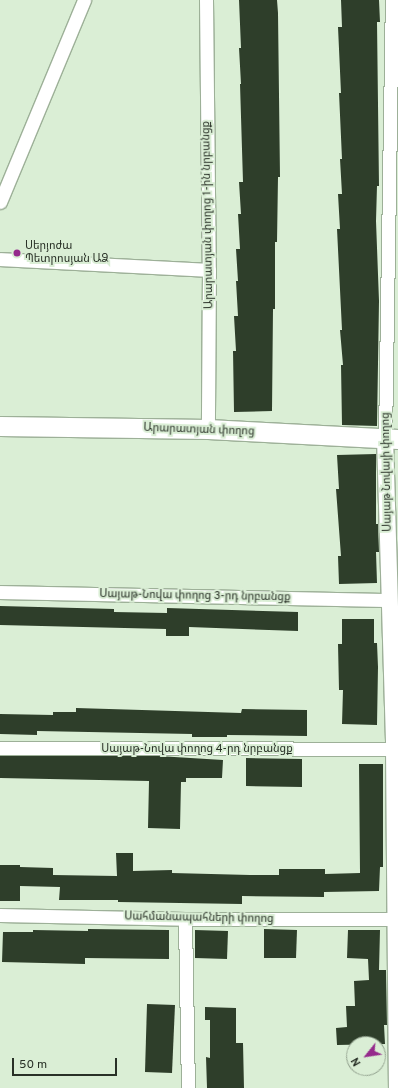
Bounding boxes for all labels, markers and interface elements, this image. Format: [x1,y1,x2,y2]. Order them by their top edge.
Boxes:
street label: Արարատյան փողոց 1-ին նրբանցք [200,121,216,309]
place label: Սերյոժա Պետրոսյան ԱՁ [25,240,109,266]
marker: Սերյոժա Պետրոսյան ԱՁ [12,248,22,258]
street label: Սայաթ Նովայի փողոց [379,412,395,532]
street label: Արարատյան փողոց [143,421,255,439]
street label: Սայաթ-Նովա փողոց 3-րդ նրբանցք [99,588,291,604]
street label: Սայաթ-Նովա փողոց 4-րդ նրբանցք [101,742,293,756]
street label: Սահմանապահների փողոց [124,910,274,926]
north arrow [346,1036,386,1076]
scale bar [14,1050,119,1076]
text: N [348,1055,365,1068]
text: 50 m [19,1057,47,1073]

